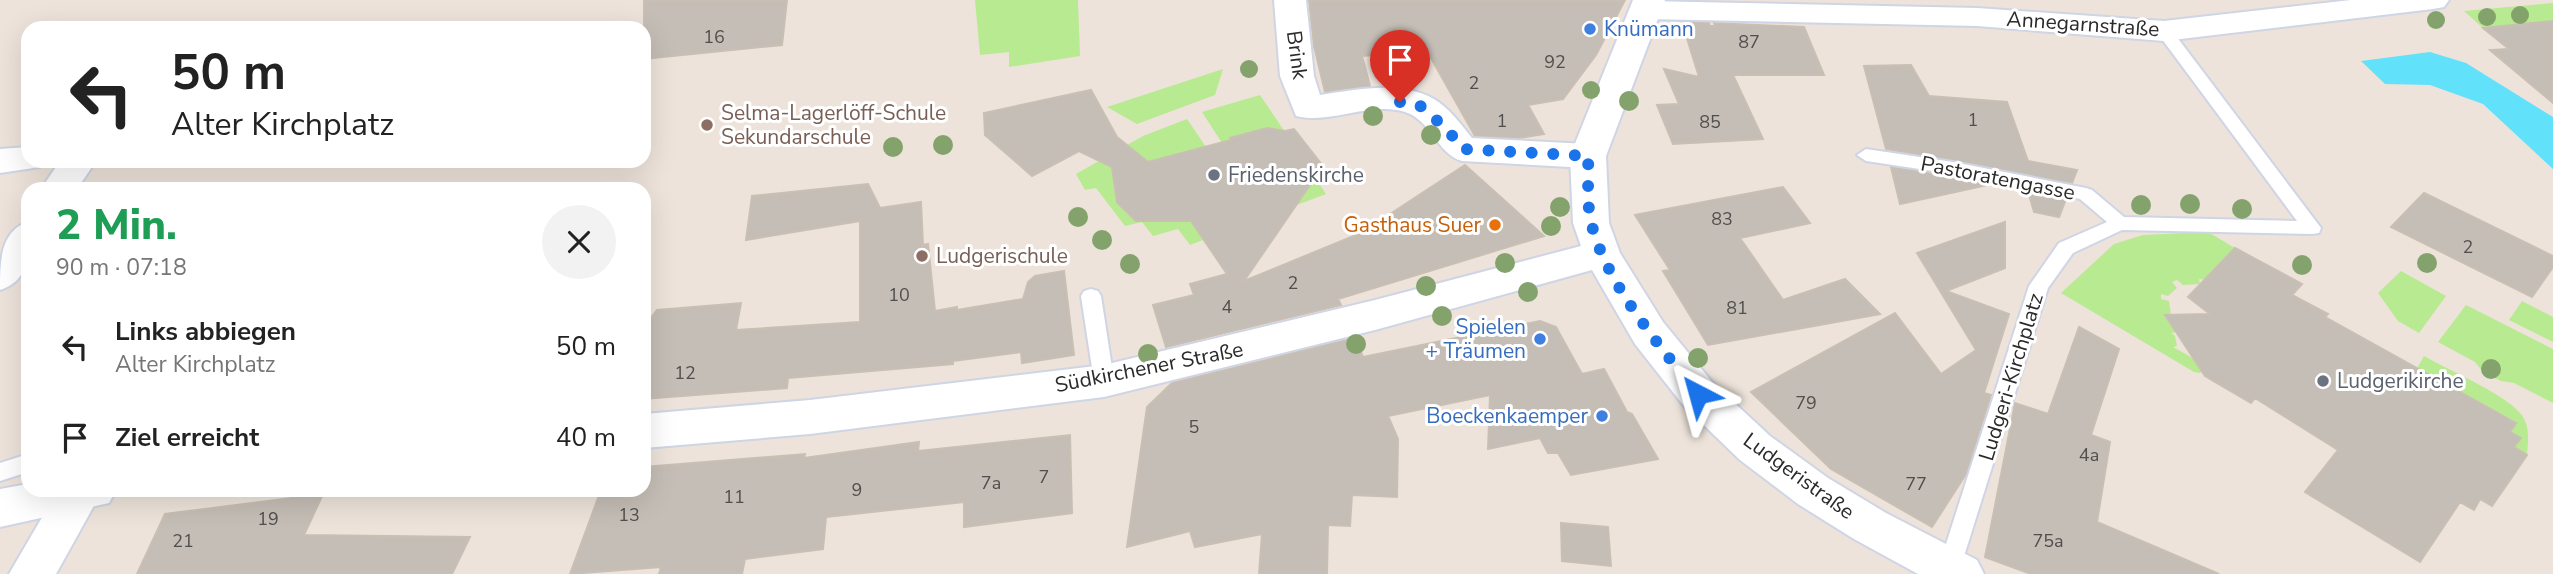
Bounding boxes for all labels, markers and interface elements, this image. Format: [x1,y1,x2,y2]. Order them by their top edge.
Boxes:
street label: Annegarnstraße [2006,5,2160,43]
place label: Knümann [1604,15,1694,43]
marker: Knümann [1582,21,1598,37]
house number: 16 [703,25,725,49]
street label: Brink [1280,29,1314,82]
pin [1370,30,1430,102]
house number: 87 [1738,30,1760,54]
text: 50 m [171,39,286,106]
icon: arrive [1381,41,1419,79]
icon: left [56,49,147,140]
house number: 92 [1544,50,1566,74]
house number: 2 [1469,71,1479,95]
place label: Selma-Lagerlöff-Schule Sekundarschule [721,99,946,151]
text: Alter Kirchplatz [171,103,394,146]
house number: 1 [1968,108,1978,132]
house number: 1 [1497,109,1507,133]
house number: 85 [1699,110,1721,134]
marker: Selma-Lagerlöff-Schule Sekundarschule [699,117,715,133]
street label: Pastoratengasse [1918,149,2078,207]
place label: Friedenskirche [1228,161,1364,189]
marker: Friedenskirche [1206,167,1222,183]
text: 2 Min. [56,197,177,254]
button: close [542,205,616,279]
house number: 83 [1711,207,1733,231]
place label: Gasthaus Suer [1344,211,1481,239]
marker: Gasthaus Suer [1487,217,1503,233]
house number: 2 [2463,235,2473,259]
place label: Ludgerischule [936,242,1068,270]
marker: Ludgerischule [914,248,930,264]
text: 90 m · 07:18 [56,252,187,283]
house number: 2 [1288,271,1298,295]
house number: 10 [888,283,910,307]
street label: Ludgeri-Kirchplatz [1972,290,2050,464]
house number: 4 [1222,295,1233,319]
house number: 81 [1726,296,1748,320]
place label: Spielen + Träumen [1426,313,1526,365]
text: Links abbiegen [115,314,296,349]
icon: left [56,328,94,366]
text: 50 m [556,329,616,364]
marker: Spielen + Träumen [1532,331,1548,347]
street label: Südkirchener Straße [1052,335,1246,399]
text: Alter Kirchplatz [115,349,275,380]
position arrow [1661,357,1735,431]
house number: 12 [674,361,696,385]
place label: Ludgerikirche [2337,367,2464,395]
marker: Ludgerikirche [2315,373,2331,389]
house number: 79 [1795,391,1817,415]
place label: Boeckenkaemper [1426,402,1588,430]
marker: Boeckenkaemper [1594,408,1610,424]
house number: 5 [1189,415,1199,439]
icon: arrive [56,419,94,457]
text: Ziel erreicht [115,420,259,455]
text: 40 m [556,420,616,455]
street label: Ludgeristraße [1738,426,1860,526]
house number: 4a [2079,443,2099,467]
house number: 7 [1039,465,1049,489]
house number: 7a [981,471,1001,495]
house number: 77 [1905,472,1927,496]
house number: 9 [852,478,862,502]
house number: 11 [723,485,745,509]
house number: 13 [618,503,640,527]
house number: 19 [257,507,279,531]
house number: 21 [172,529,194,553]
house number: 75a [2032,529,2064,553]

